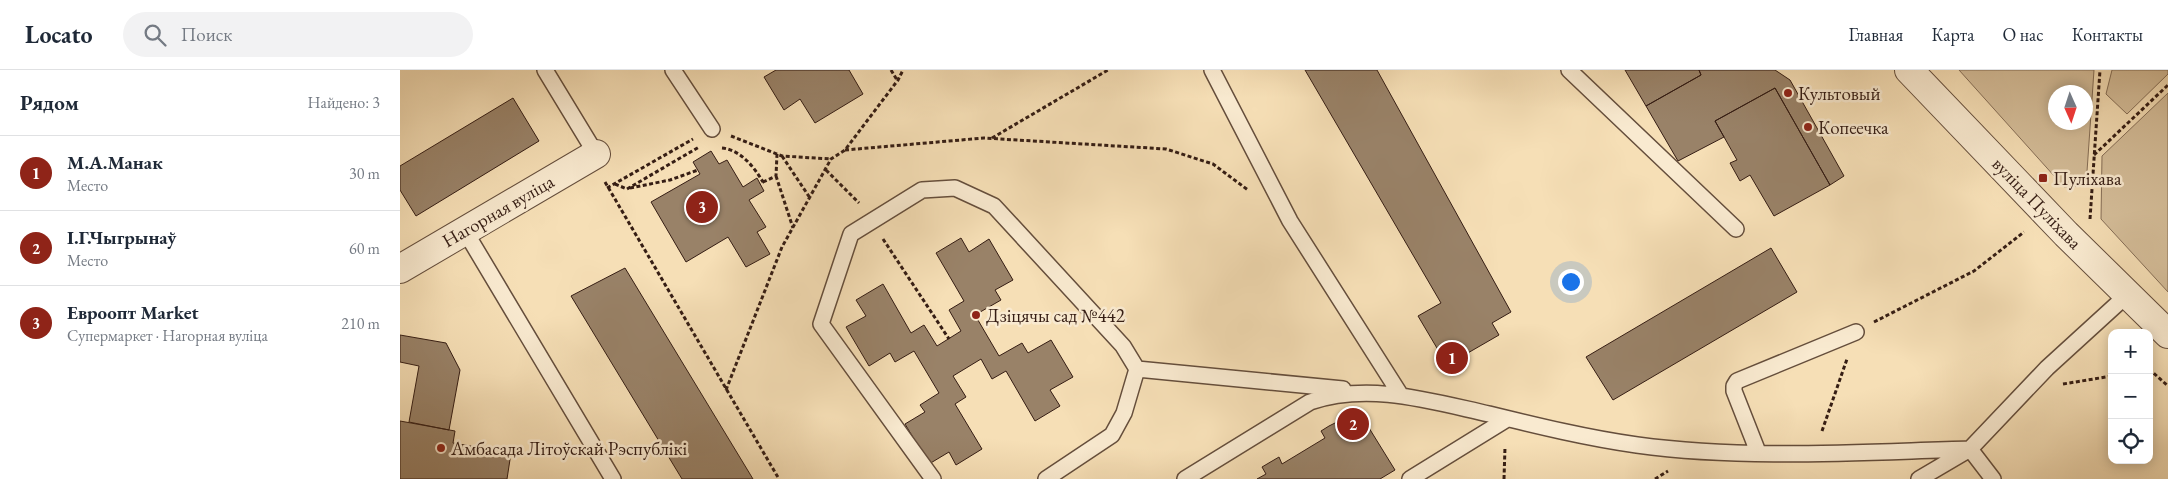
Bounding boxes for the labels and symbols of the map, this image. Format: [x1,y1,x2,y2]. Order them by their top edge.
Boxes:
place label: Культовый [1798,81,1881,106]
north arrow [2048,85,2093,130]
marker: Культовый [1782,87,1794,99]
place label: Копеечка [1818,115,1889,140]
marker: Копеечка [1802,121,1814,133]
street label: вуліца Пуліхава [1987,151,2088,255]
place label: Пуліхава [2053,166,2122,191]
street label: Нагорная вуліца [437,169,559,253]
marker: Пуліхава [2037,172,2049,184]
pin: 3 [686,188,718,226]
your location [1558,269,1584,295]
place label: Дзіцячы сад №442 [986,303,1125,328]
marker: Дзіцячы сад №442 [970,309,982,321]
pin: 1 [1436,339,1468,377]
pin: 2 [1337,405,1369,443]
place label: Амбасада Літоўскай Рэспублікі [450,436,688,461]
marker: Амбасада Літоўскай Рэспублікі [435,442,447,454]

